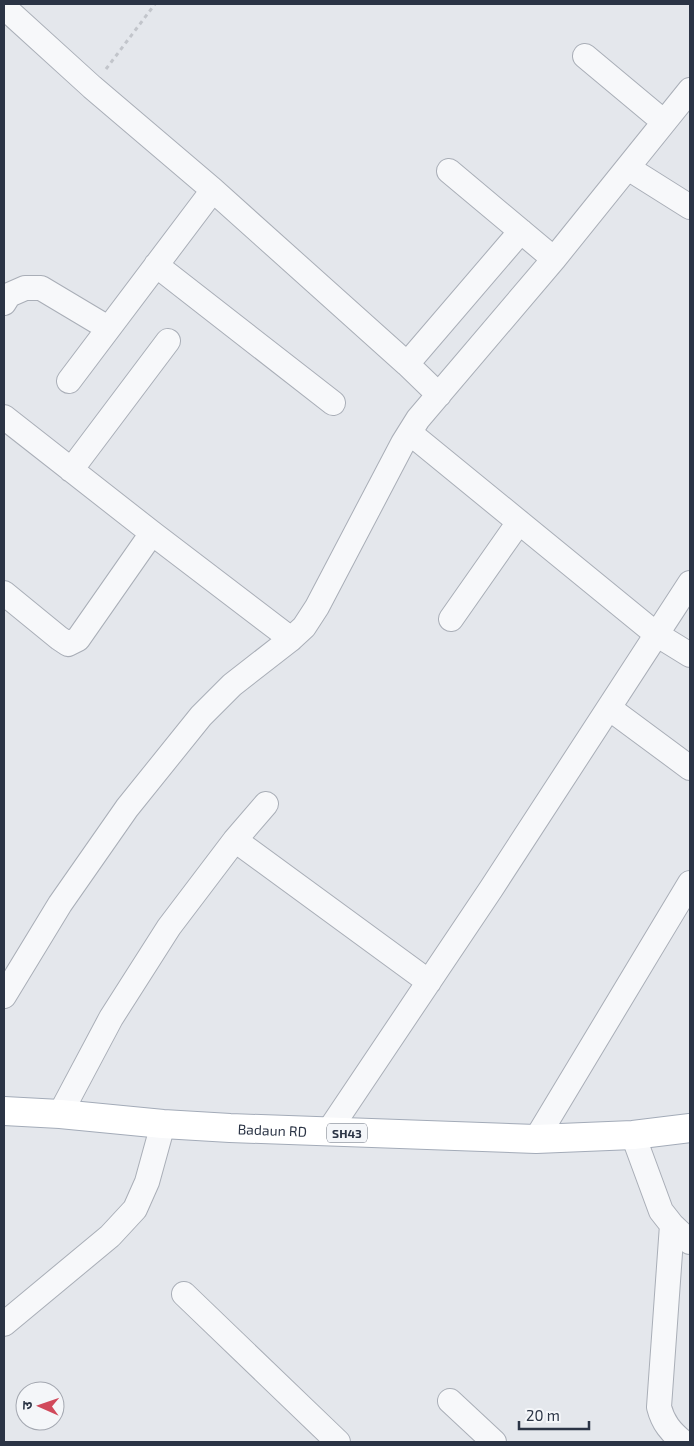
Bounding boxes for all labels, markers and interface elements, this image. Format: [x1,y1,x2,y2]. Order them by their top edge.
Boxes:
street label: Badaun RD [237,1120,307,1139]
road number: SH43 [327,1124,367,1142]
north arrow [15,1381,65,1431]
scale bar [519,1398,589,1430]
text: उ [18,1400,35,1410]
text: 20 m [526,1406,560,1424]

